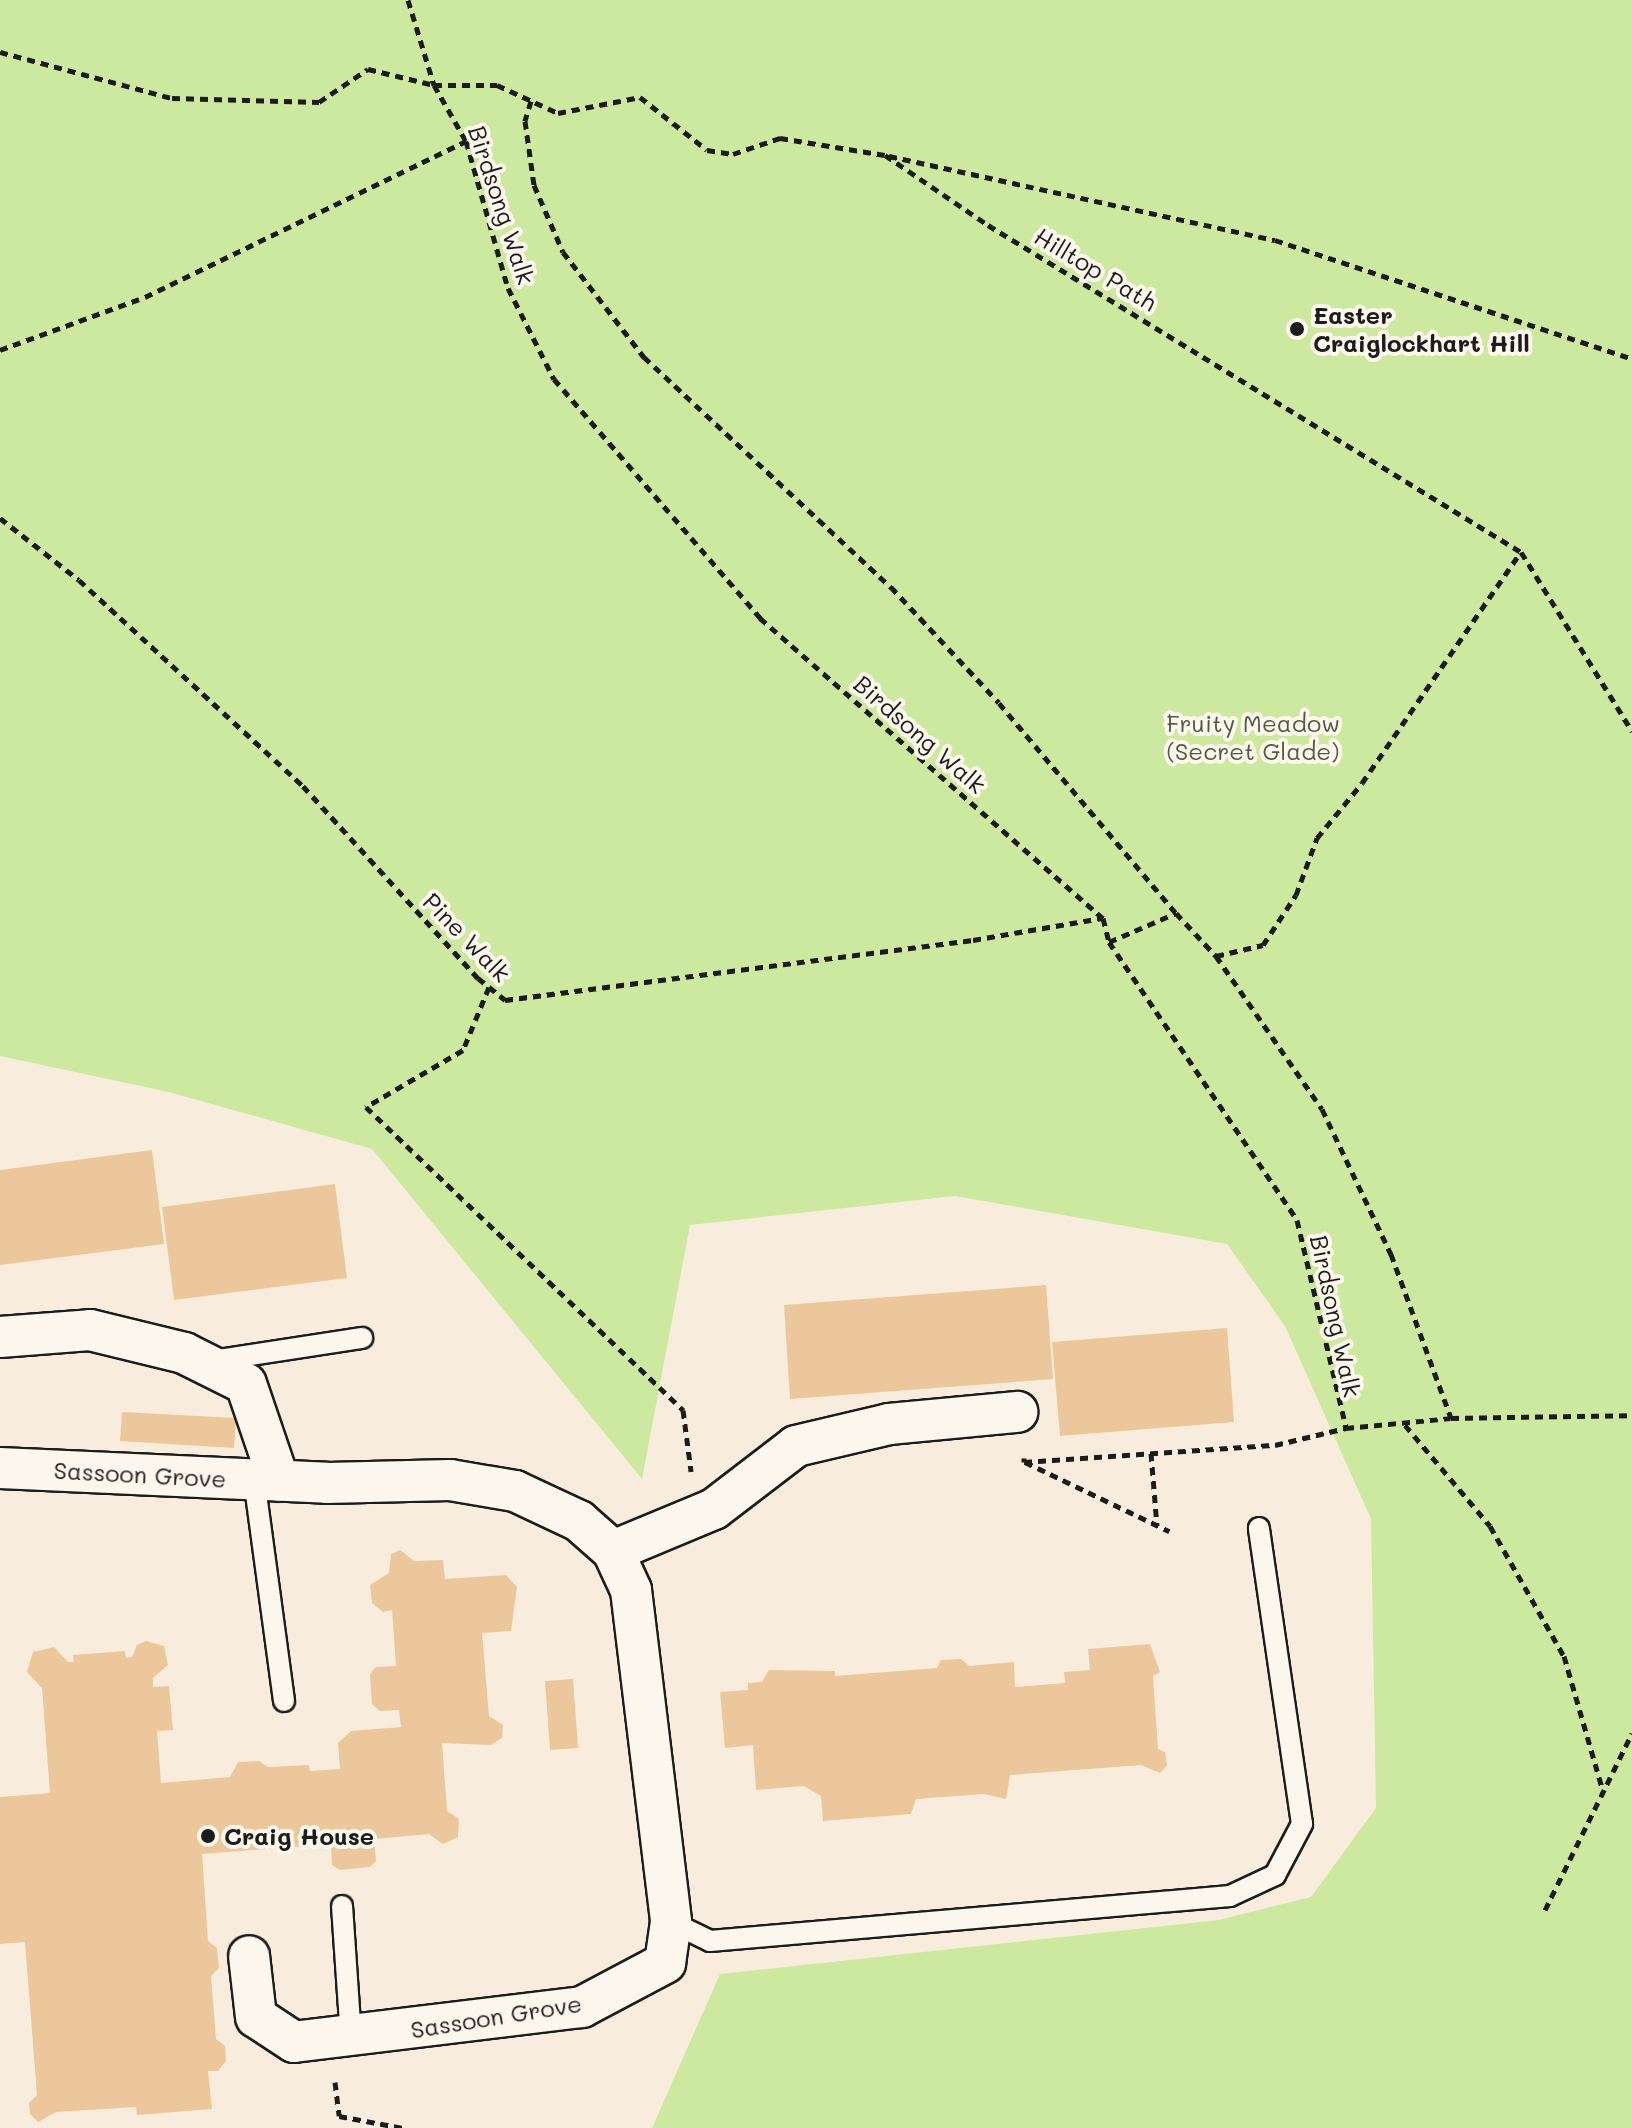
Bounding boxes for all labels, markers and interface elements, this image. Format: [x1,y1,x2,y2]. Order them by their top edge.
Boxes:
street label: Birdsong Walk [463,122,541,288]
street label: Hilltop Path [1030,221,1162,317]
place label: Easter Craiglockhart Hill [1313,301,1530,357]
marker: Easter Craiglockhart Hill [1288,320,1306,338]
street label: Birdsong Walk [848,669,992,799]
park label: Fruity Meadow (Secret Glade) [1166,709,1340,765]
street label: Pine Walk [418,886,516,988]
street label: Birdsong Walk [1305,1232,1367,1400]
street label: Sassoon Grove [53,1455,227,1493]
place label: Craig House [224,1822,374,1850]
marker: Craig House [199,1827,217,1845]
street label: Sassoon Grove [408,1988,584,2044]

